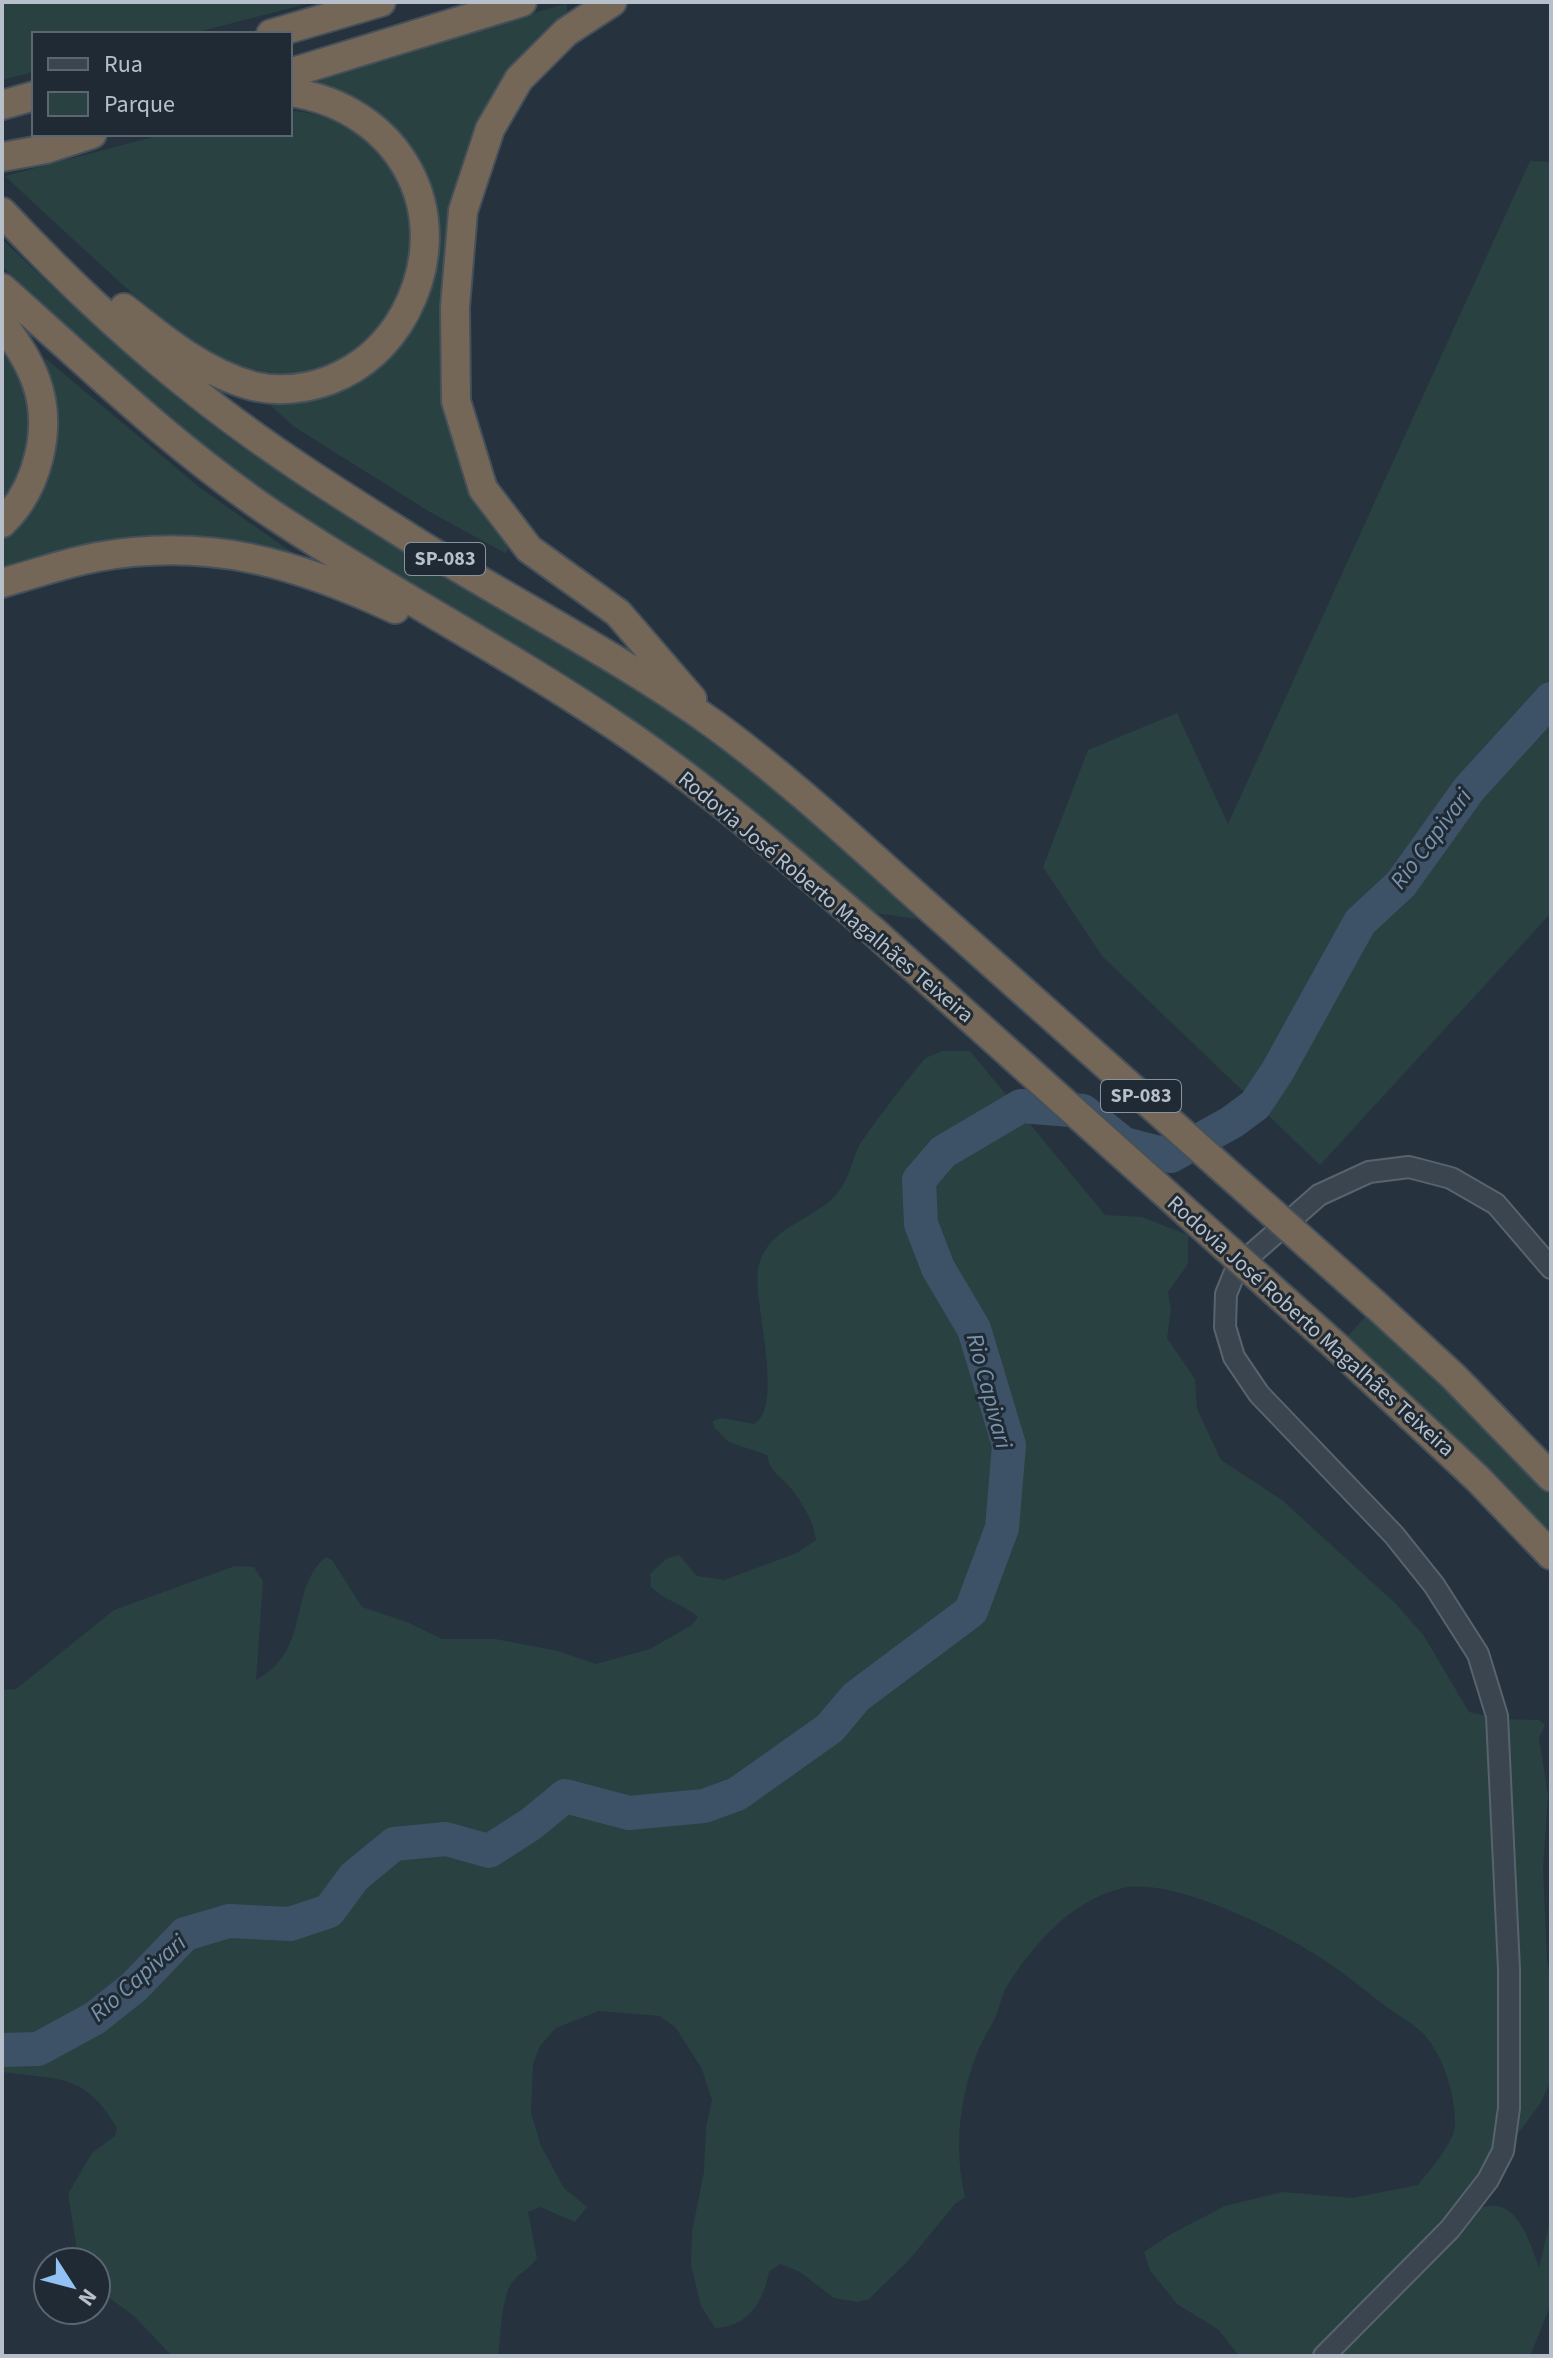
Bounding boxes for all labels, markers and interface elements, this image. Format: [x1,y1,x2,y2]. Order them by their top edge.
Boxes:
legend [32,32,292,136]
text: Rua [104,47,143,82]
text: Parque [104,87,175,122]
road number: SP-083 [405,543,485,575]
street label: Rodovia José Roberto Magalhães Teixeira [671,763,981,1031]
water label: Rio Capivari [1381,781,1481,897]
road number: SP-083 [1101,1080,1181,1112]
street label: Rodovia José Roberto Magalhães Teixeira [1160,1188,1462,1464]
water label: Rio Capivari [957,1329,1021,1453]
water label: Rio Capivari [82,1926,194,2030]
north arrow [32,2246,112,2326]
text: N [70,2282,105,2312]

